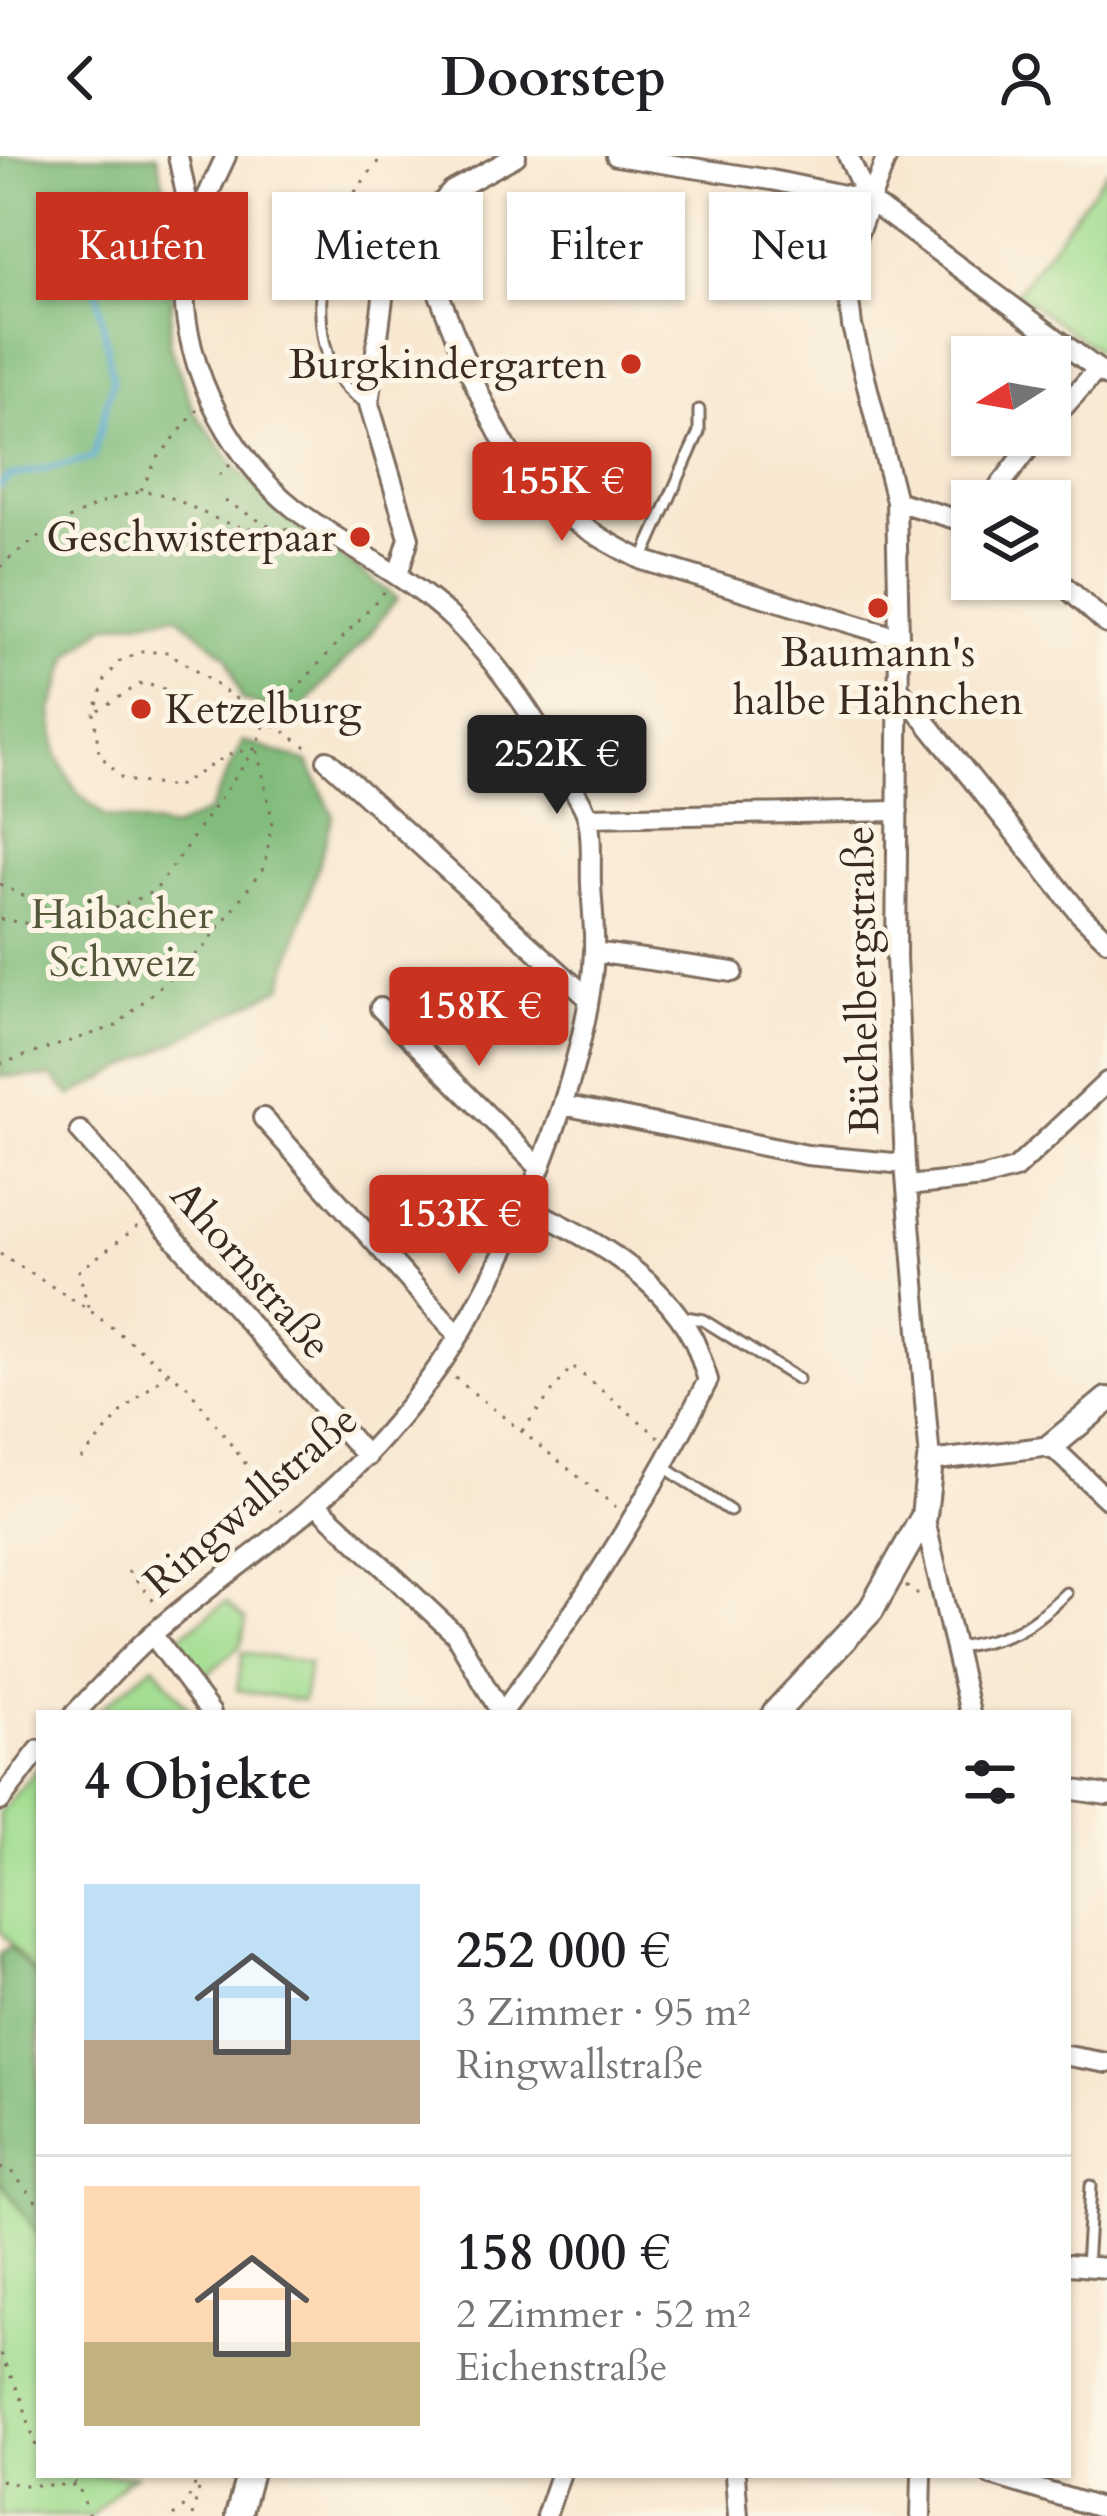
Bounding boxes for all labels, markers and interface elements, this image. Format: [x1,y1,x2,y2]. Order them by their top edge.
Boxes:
text: Doorstep [441,42,666,115]
icon: back [48,45,114,111]
icon: person [993,45,1059,111]
chip: Kaufen [36,192,248,300]
chip: Mieten [272,192,483,300]
chip: Filter [507,192,685,300]
chip: Neu [709,192,871,300]
place label: Burgkindergarten [288,336,607,393]
north arrow [951,336,1071,456]
map controls [951,336,1071,600]
marker: Burgkindergarten [618,351,644,377]
pin: 155K € [464,442,660,544]
text: 155K € [499,454,625,507]
button: layers [951,480,1071,600]
place label: Geschwisterpaar [46,509,337,566]
marker: Geschwisterpaar [347,524,373,550]
marker: Baumann's halbe Hähnchen [865,595,891,621]
place label: Baumann's halbe Hähnchen [733,624,1023,729]
place label: Ketzelburg [165,681,362,738]
marker: Ketzelburg [128,696,154,722]
pin: 252K € [459,715,655,817]
text: 252K € [494,727,620,780]
street label: Büchelbergstraße [831,825,893,1135]
park label: Haibacher Schweiz [31,886,214,991]
pin: 158K € [381,967,577,1069]
text: 158K € [416,979,542,1032]
street label: Ahornstraße [157,1168,345,1372]
pin: 153K € [361,1175,557,1277]
text: 153K € [396,1187,522,1240]
street label: Ringwallstraße [132,1392,370,1610]
text: 4 Objekte [84,1747,312,1817]
icon: filters [957,1749,1023,1815]
text: 252 000 € [456,1916,670,1986]
icon: home [180,1932,324,2076]
text: 3 Zimmer · 95 m² [456,1986,750,2039]
text: Ringwallstraße [456,2039,703,2092]
text: 158 000 € [456,2218,670,2288]
icon: home [180,2234,324,2378]
text: 2 Zimmer · 52 m² [456,2288,750,2341]
text: Eichenstraße [456,2341,668,2394]

